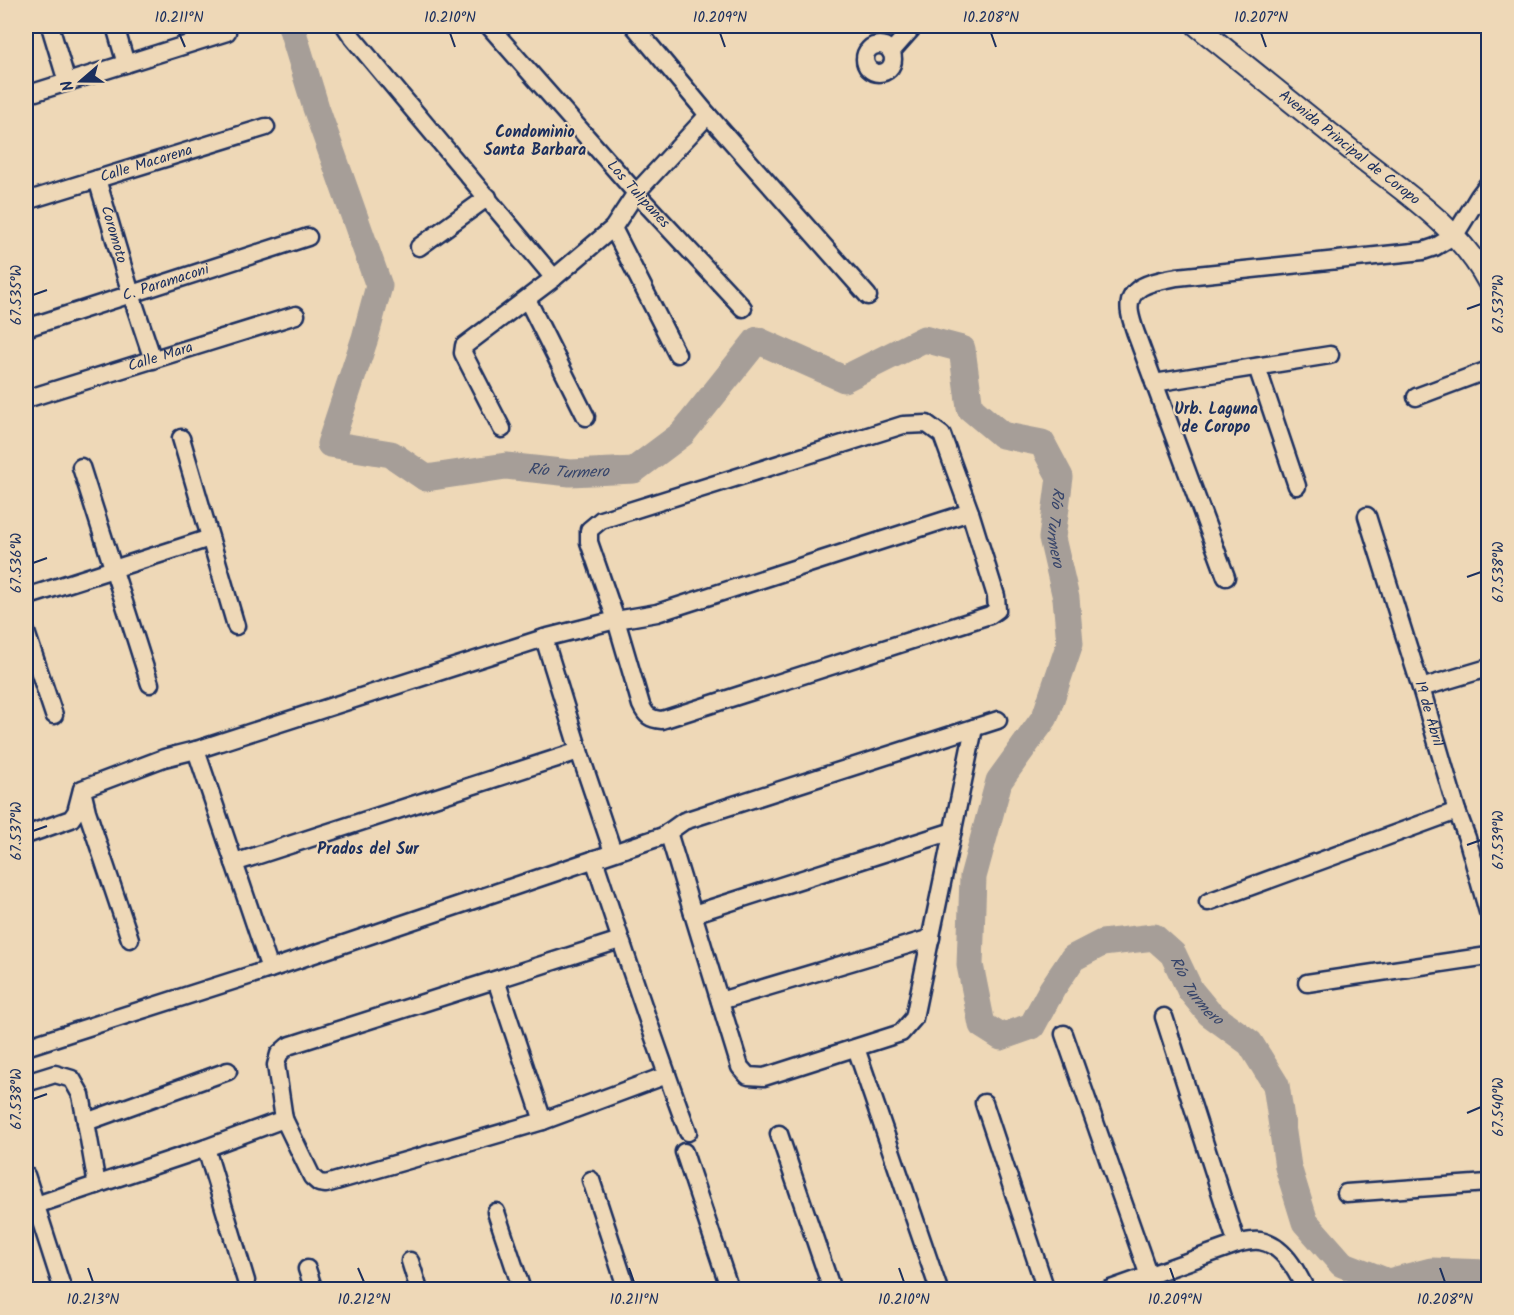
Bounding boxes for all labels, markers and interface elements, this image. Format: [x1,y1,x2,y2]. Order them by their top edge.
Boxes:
text: 10.211°N [154,6,204,30]
text: 10.210°N [424,6,476,30]
text: 10.209°N [693,6,747,30]
text: 10.208°N [963,6,1019,30]
text: 10.207°N [1234,6,1288,30]
north arrow [51,51,111,111]
text: N [55,77,82,95]
street label: Avenida Principal de Coropo [1273,84,1426,212]
district label: Condominio Santa Barbara [484,120,586,163]
street label: Calle Macarena [97,138,196,189]
street label: Los Tulipanes [600,155,676,235]
street label: Coromoto [94,203,133,266]
street label: C. Paramaconi [119,257,214,308]
text: 67.535°W [5,265,29,325]
text: 67.537°W [1487,274,1511,334]
street label: Calle Mara [125,336,196,379]
district label: Urb. Laguna de Coropo [1174,397,1258,440]
water label: Río Turmero [527,456,611,486]
water label: Río Turmero [1039,486,1071,572]
text: 67.536°W [5,532,29,593]
text: 67.538°W [1487,541,1511,603]
street label: 19 de Abril [1407,678,1450,750]
text: 67.537°W [5,801,29,861]
text: 67.539°W [1487,810,1511,870]
district label: Prados del Sur [317,837,420,862]
water label: Río Turmero [1163,952,1230,1033]
text: 67.538°W [5,1068,29,1130]
text: 67.540°W [1487,1077,1511,1137]
text: 10.213°N [67,1288,120,1312]
text: 10.212°N [337,1288,391,1312]
text: 10.211°N [609,1288,659,1312]
text: 10.210°N [878,1288,930,1312]
text: 10.209°N [1148,1288,1202,1312]
text: 10.208°N [1417,1288,1473,1312]

